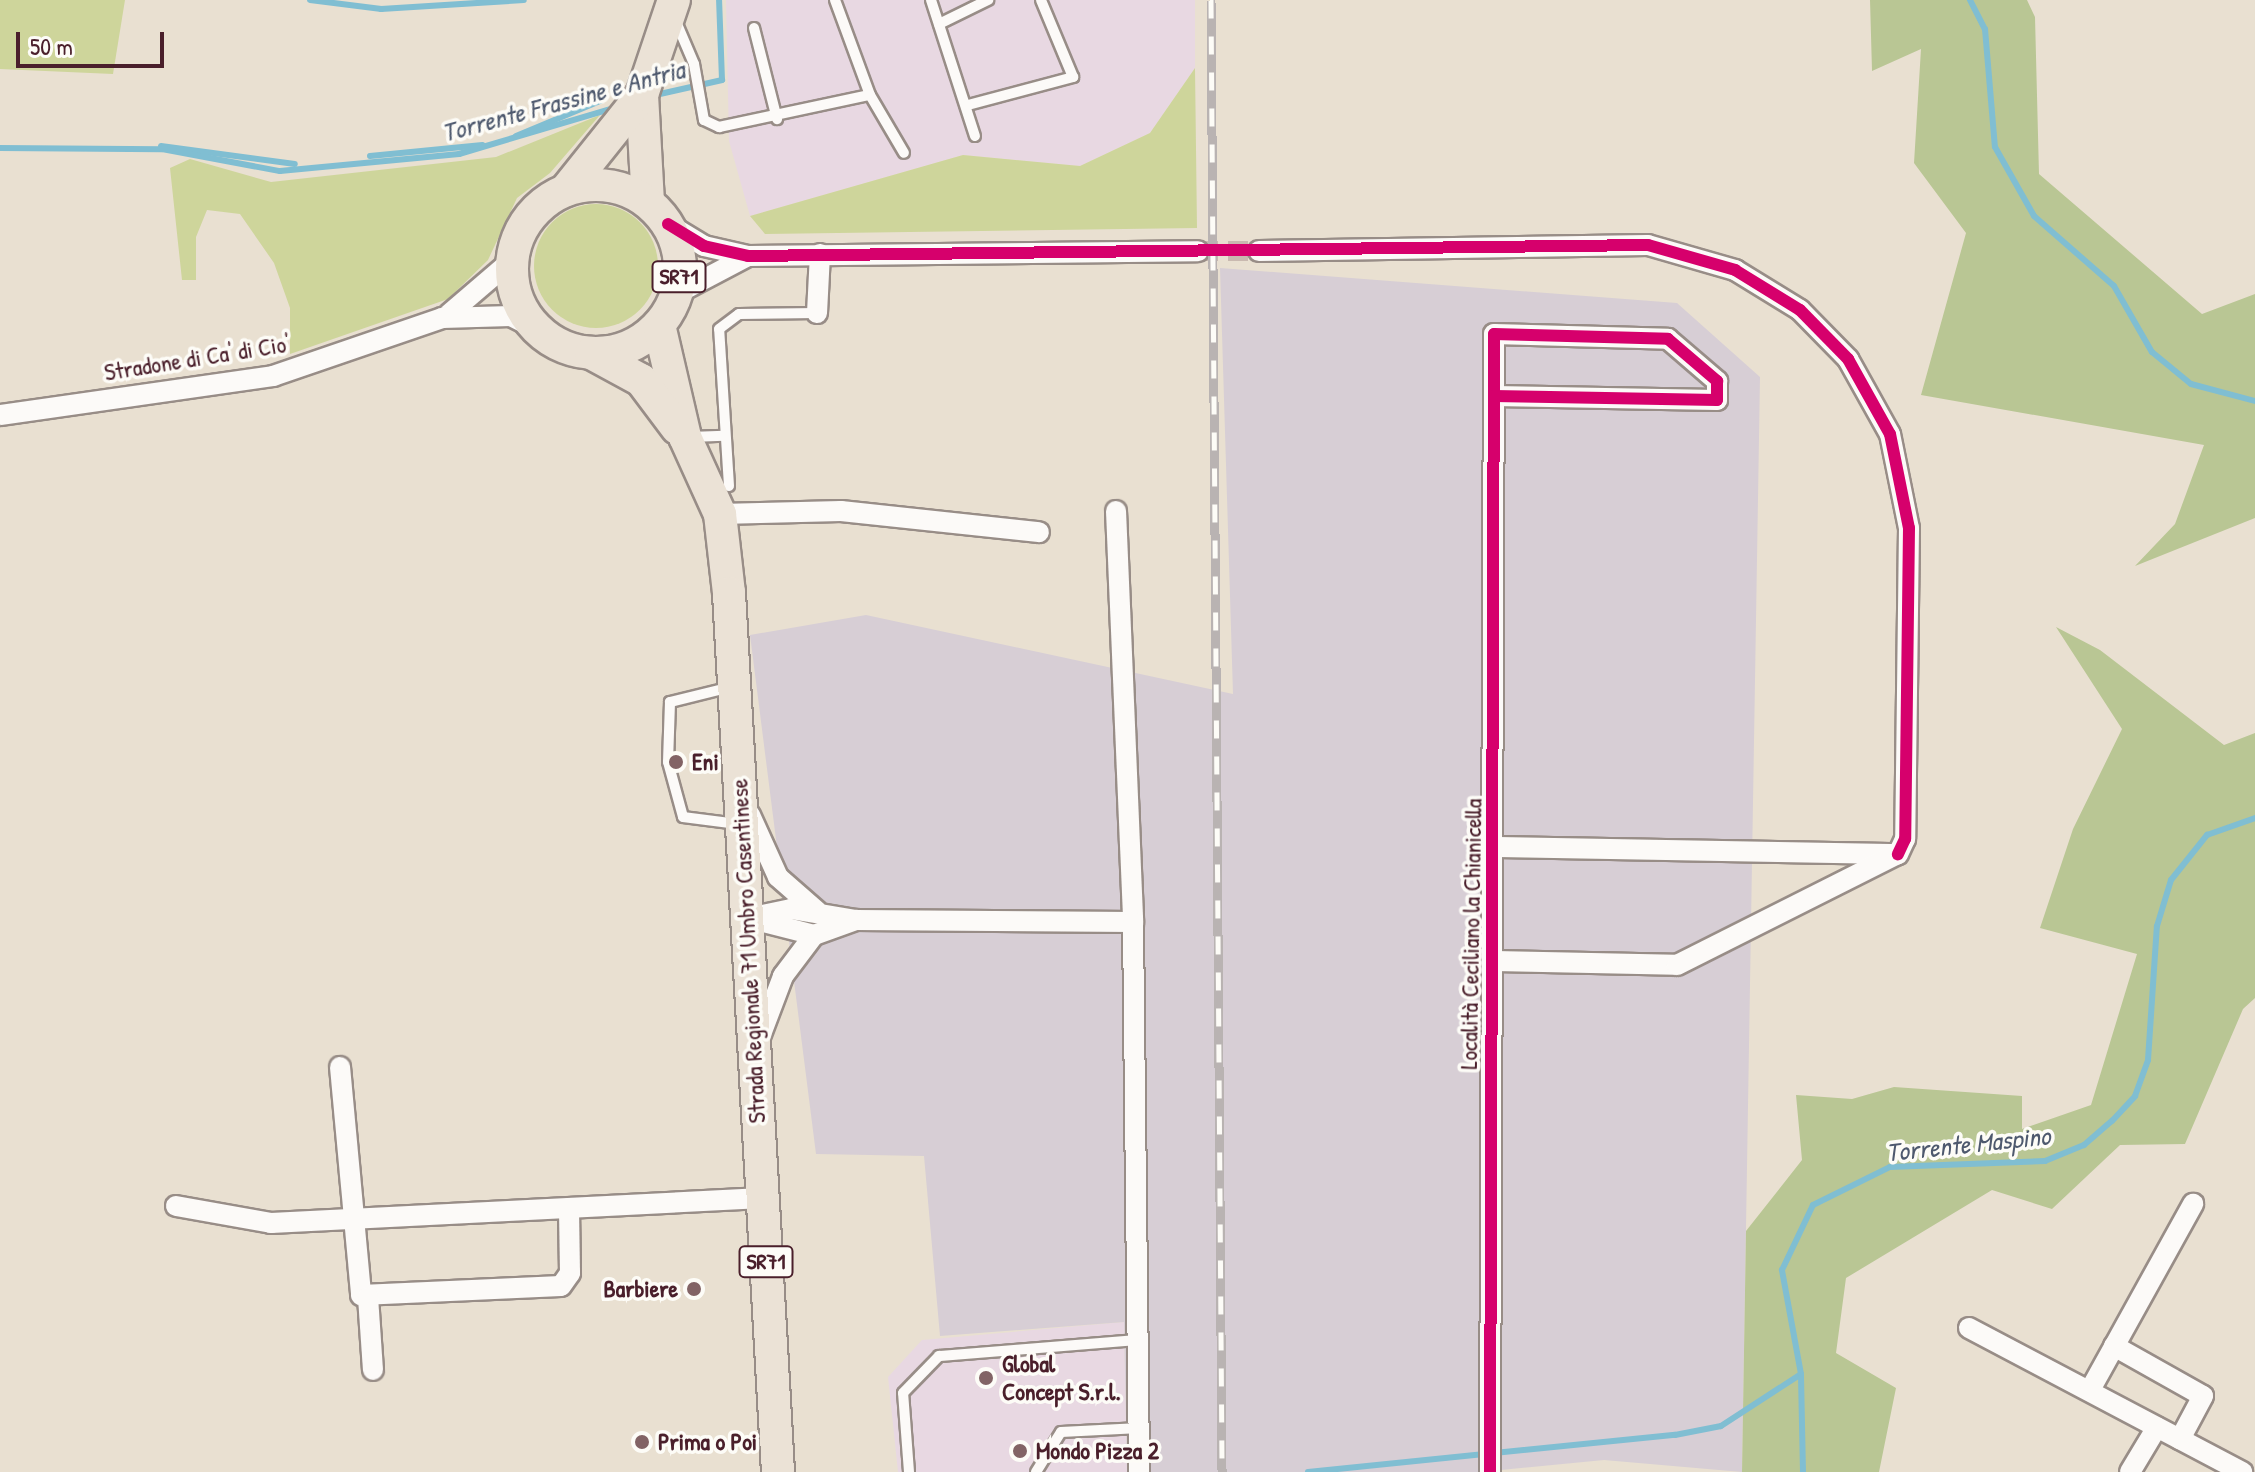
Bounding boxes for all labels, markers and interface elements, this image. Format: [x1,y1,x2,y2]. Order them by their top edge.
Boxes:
scale bar [20,16,168,66]
text: 50 m [30,30,73,62]
water label: Torrente Frassine e Antria [438,54,688,148]
road number: SR71 [651,259,707,295]
street label: Stradone di Ca' di Cio' [102,329,292,387]
place label: Eni [692,748,719,776]
marker: Eni [667,753,685,771]
street label: Strada Regionale 71 Umbro Casentinese [725,778,771,1124]
street label: Località Ceciliano la Chianicella [1454,798,1488,1070]
water label: Torrente Maspino [1884,1120,2052,1168]
road number: SR71 [738,1244,794,1280]
place label: Barbiere [604,1275,678,1303]
marker: Barbiere [685,1280,703,1298]
place label: Global Concept S.r.l. [1002,1350,1121,1406]
marker: Global Concept S.r.l. [977,1369,995,1387]
place label: Prima o Poi [658,1428,757,1456]
marker: Prima o Poi [633,1433,651,1451]
place label: Mondo Pizza 2 [1036,1437,1159,1465]
marker: Mondo Pizza 2 [1011,1442,1029,1460]

